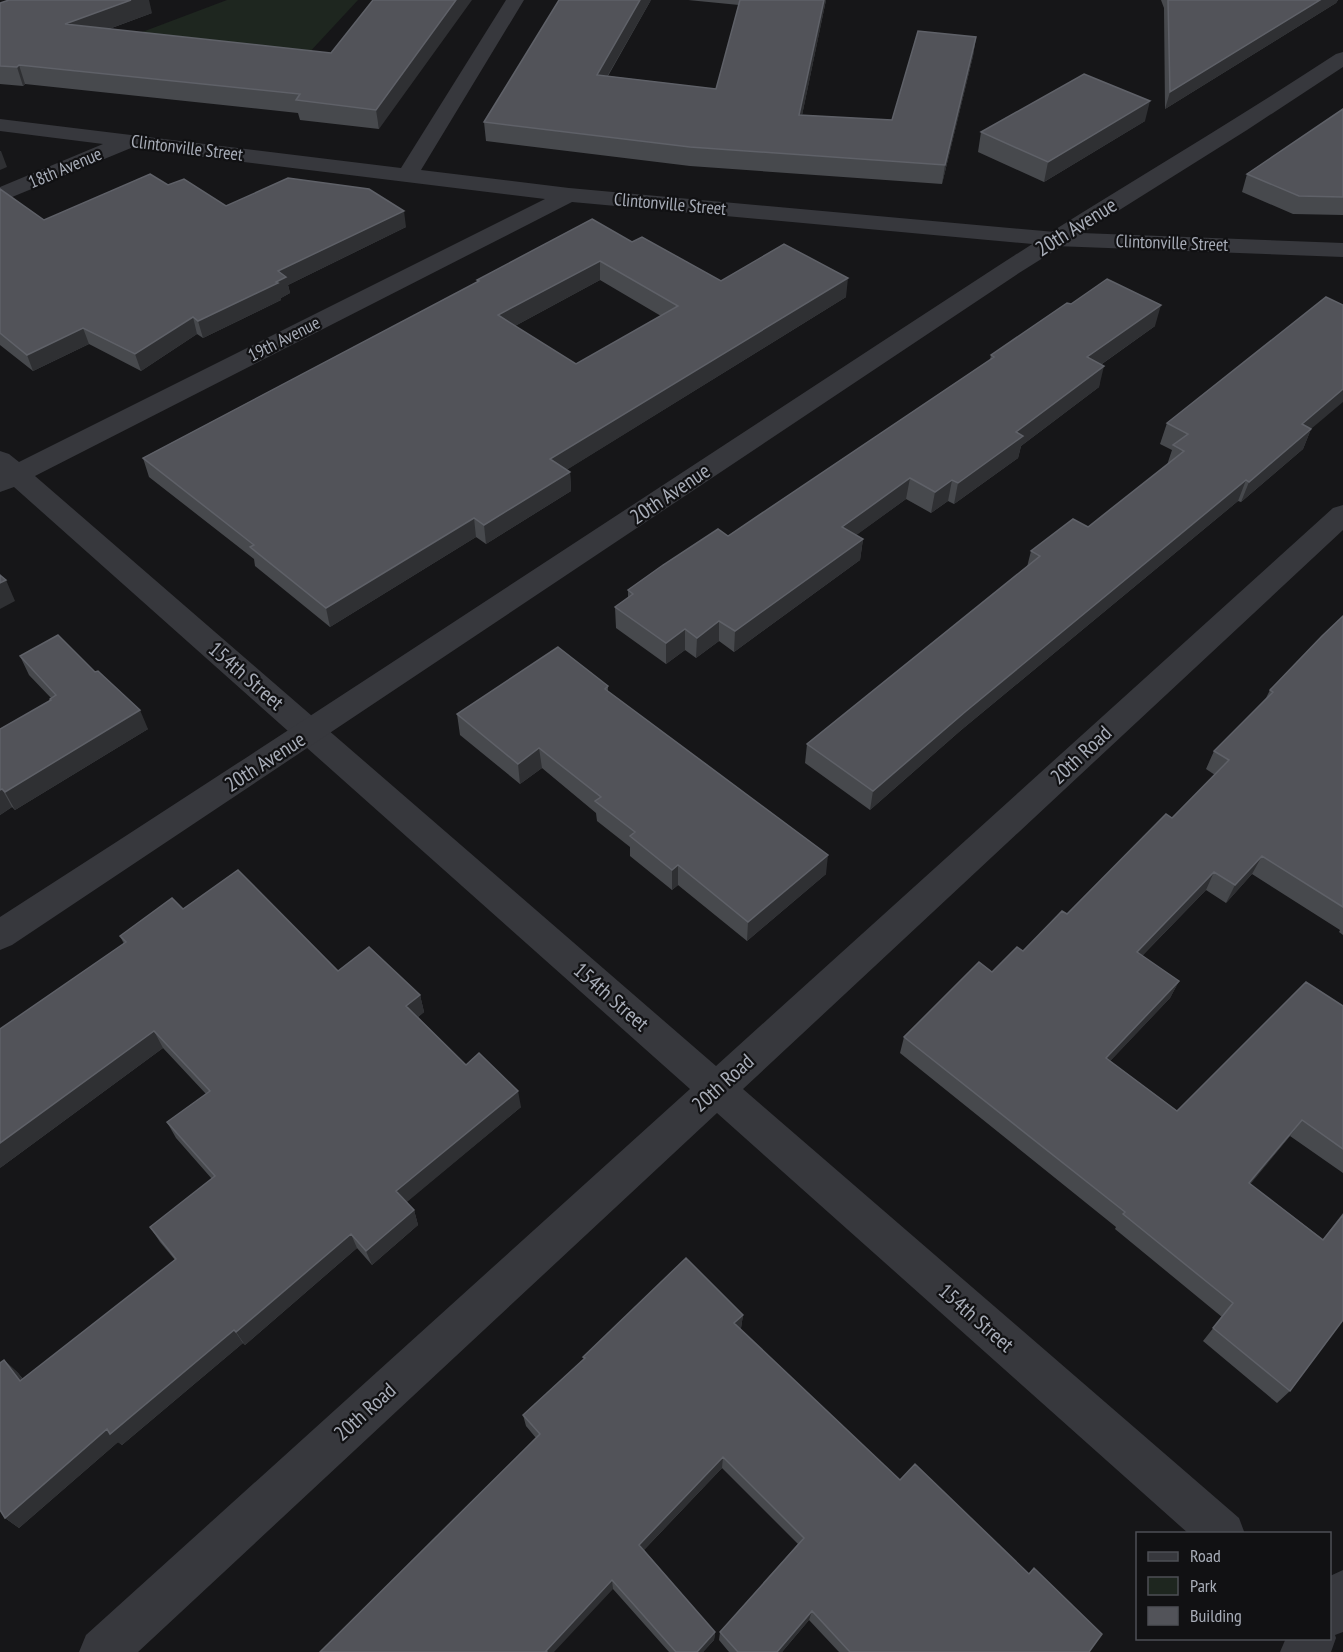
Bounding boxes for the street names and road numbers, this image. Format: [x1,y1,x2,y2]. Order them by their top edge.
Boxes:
street label: Clintonville Street [130,129,244,166]
street label: 18th Avenue [24,142,105,193]
street label: Clintonville Street [613,187,727,220]
street label: 20th Avenue [1030,191,1121,262]
street label: Clintonville Street [1115,229,1229,256]
street label: 19th Avenue [244,311,324,366]
street label: 20th Avenue [624,457,715,530]
street label: 154th Street [203,635,290,716]
street label: 20th Road [1044,719,1117,790]
street label: 20th Avenue [219,725,310,798]
street label: 154th Street [568,956,655,1037]
street label: 20th Road [686,1048,759,1117]
street label: 154th Street [933,1277,1020,1358]
street label: 20th Road [328,1377,401,1446]

